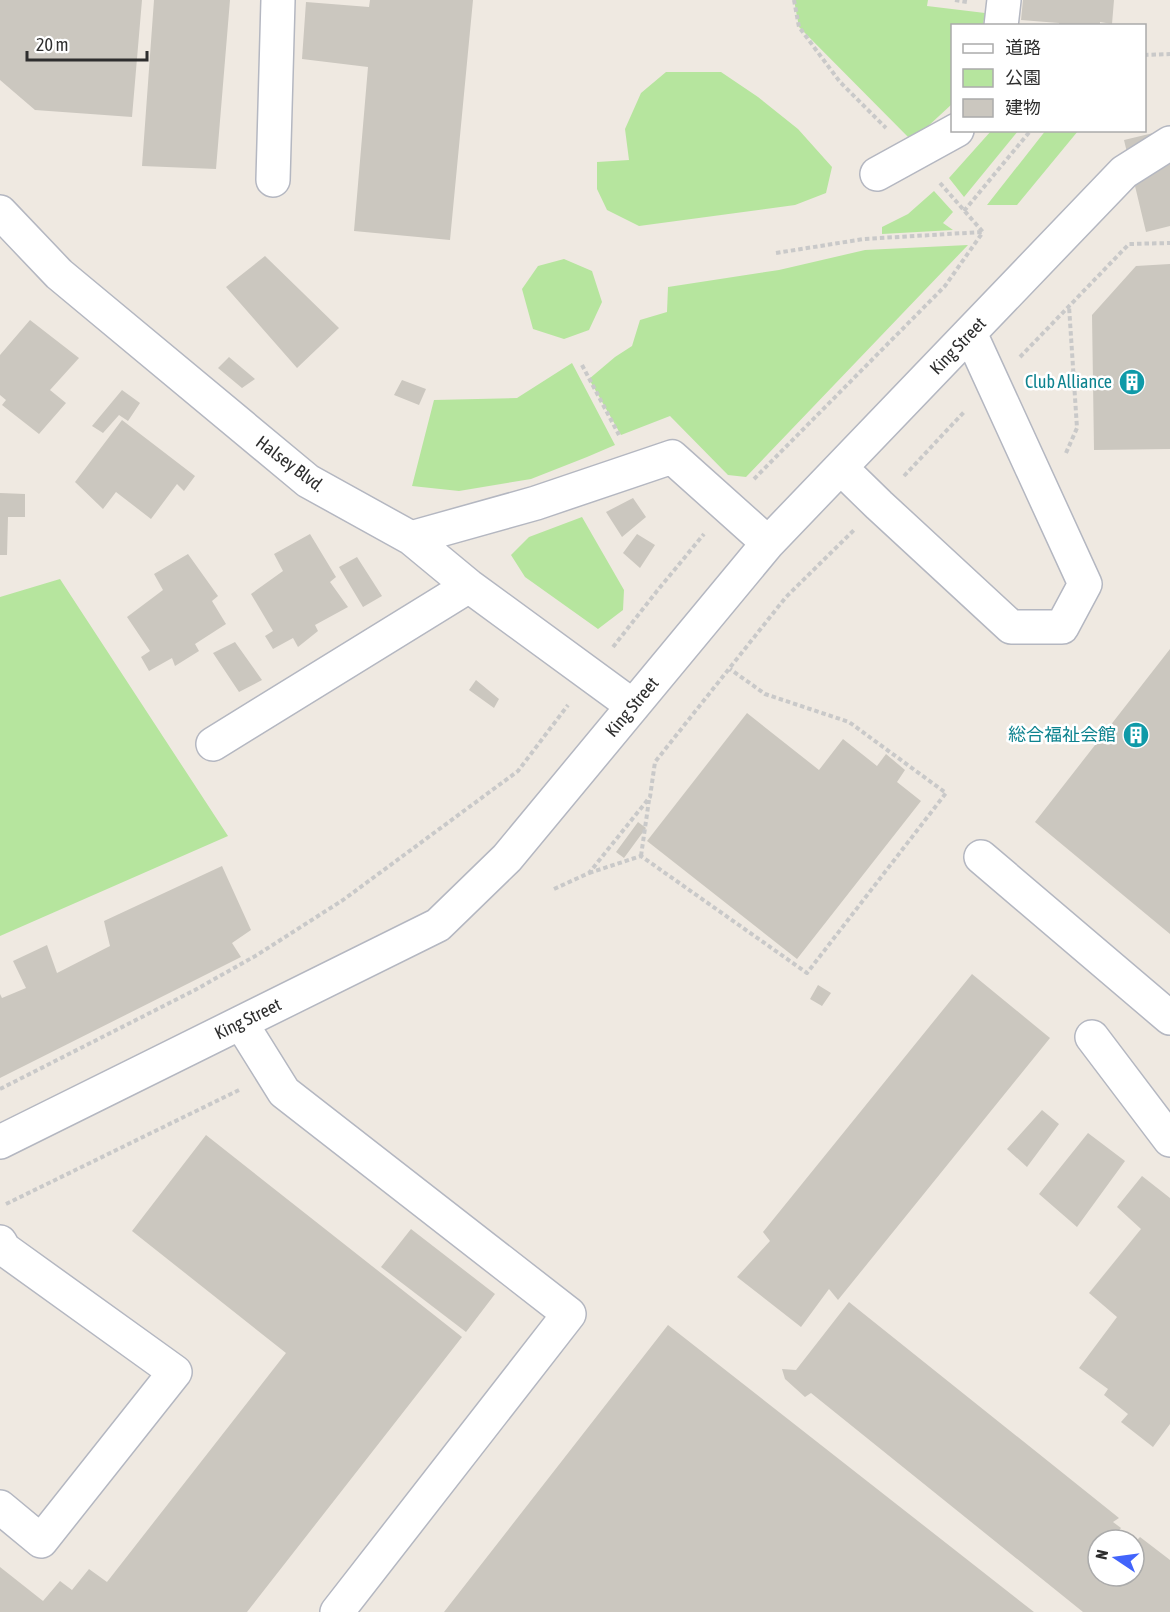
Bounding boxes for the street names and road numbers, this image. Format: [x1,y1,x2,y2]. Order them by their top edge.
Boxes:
street label: King Street [925,313,990,379]
street label: Halsey Blvd. [252,431,329,496]
street label: King Street [601,673,663,741]
street label: King Street [211,993,284,1044]

